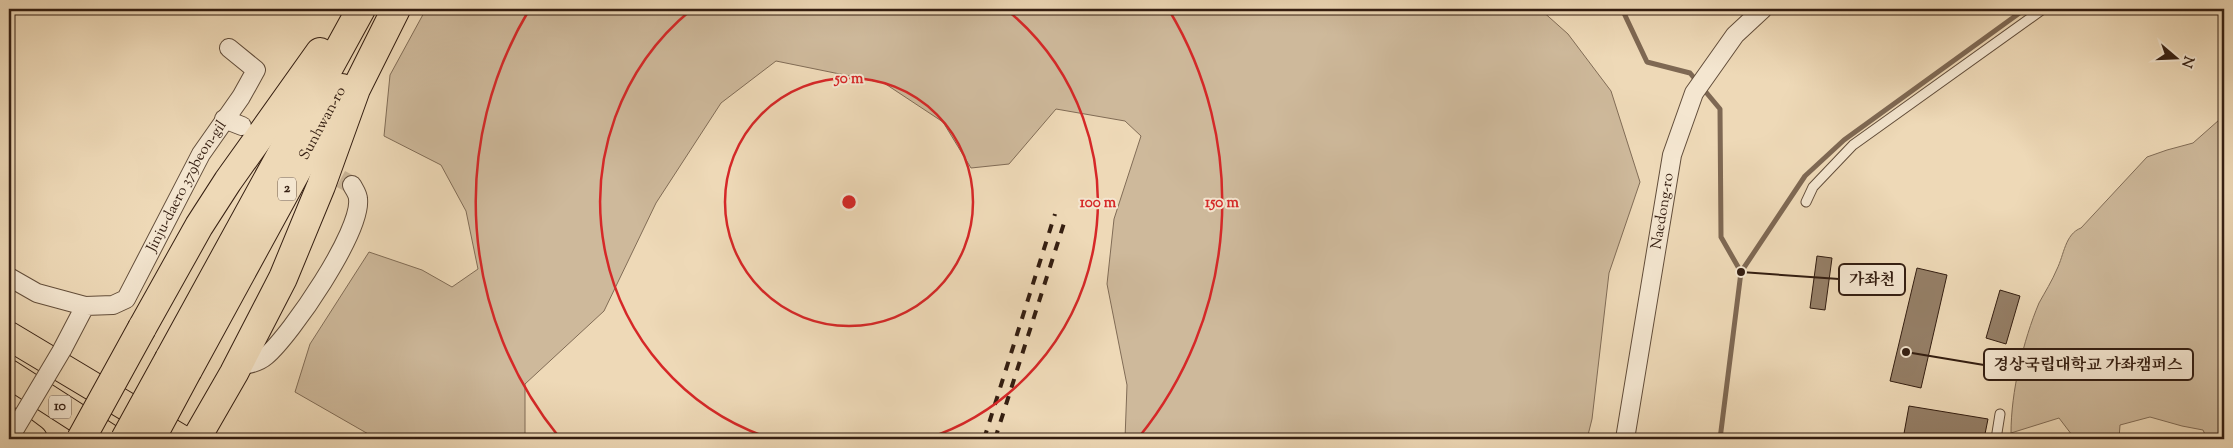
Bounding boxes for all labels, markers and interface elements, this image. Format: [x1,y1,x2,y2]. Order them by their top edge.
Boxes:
north arrow [2150,32,2200,82]
text: N [2175,53,2198,70]
text: 50 m [834,69,864,90]
street label: Sunhwan-ro [294,83,351,164]
street label: Jinju-daero 379beon-gil [141,116,232,257]
street label: Naedong-ro [1646,171,1679,251]
road number: 2 [278,178,296,200]
centre of rings [840,193,858,211]
text: 100 m [1080,193,1117,214]
text: 150 m [1205,193,1239,214]
callout: 가좌천 [1839,264,1905,295]
text: 가좌천 [1849,270,1895,293]
callout: 경상국립대학교 가좌캠퍼스 [1984,349,2193,380]
text: 경상국립대학교 가좌캠퍼스 [1994,355,2183,378]
road number: 10 [49,396,71,418]

